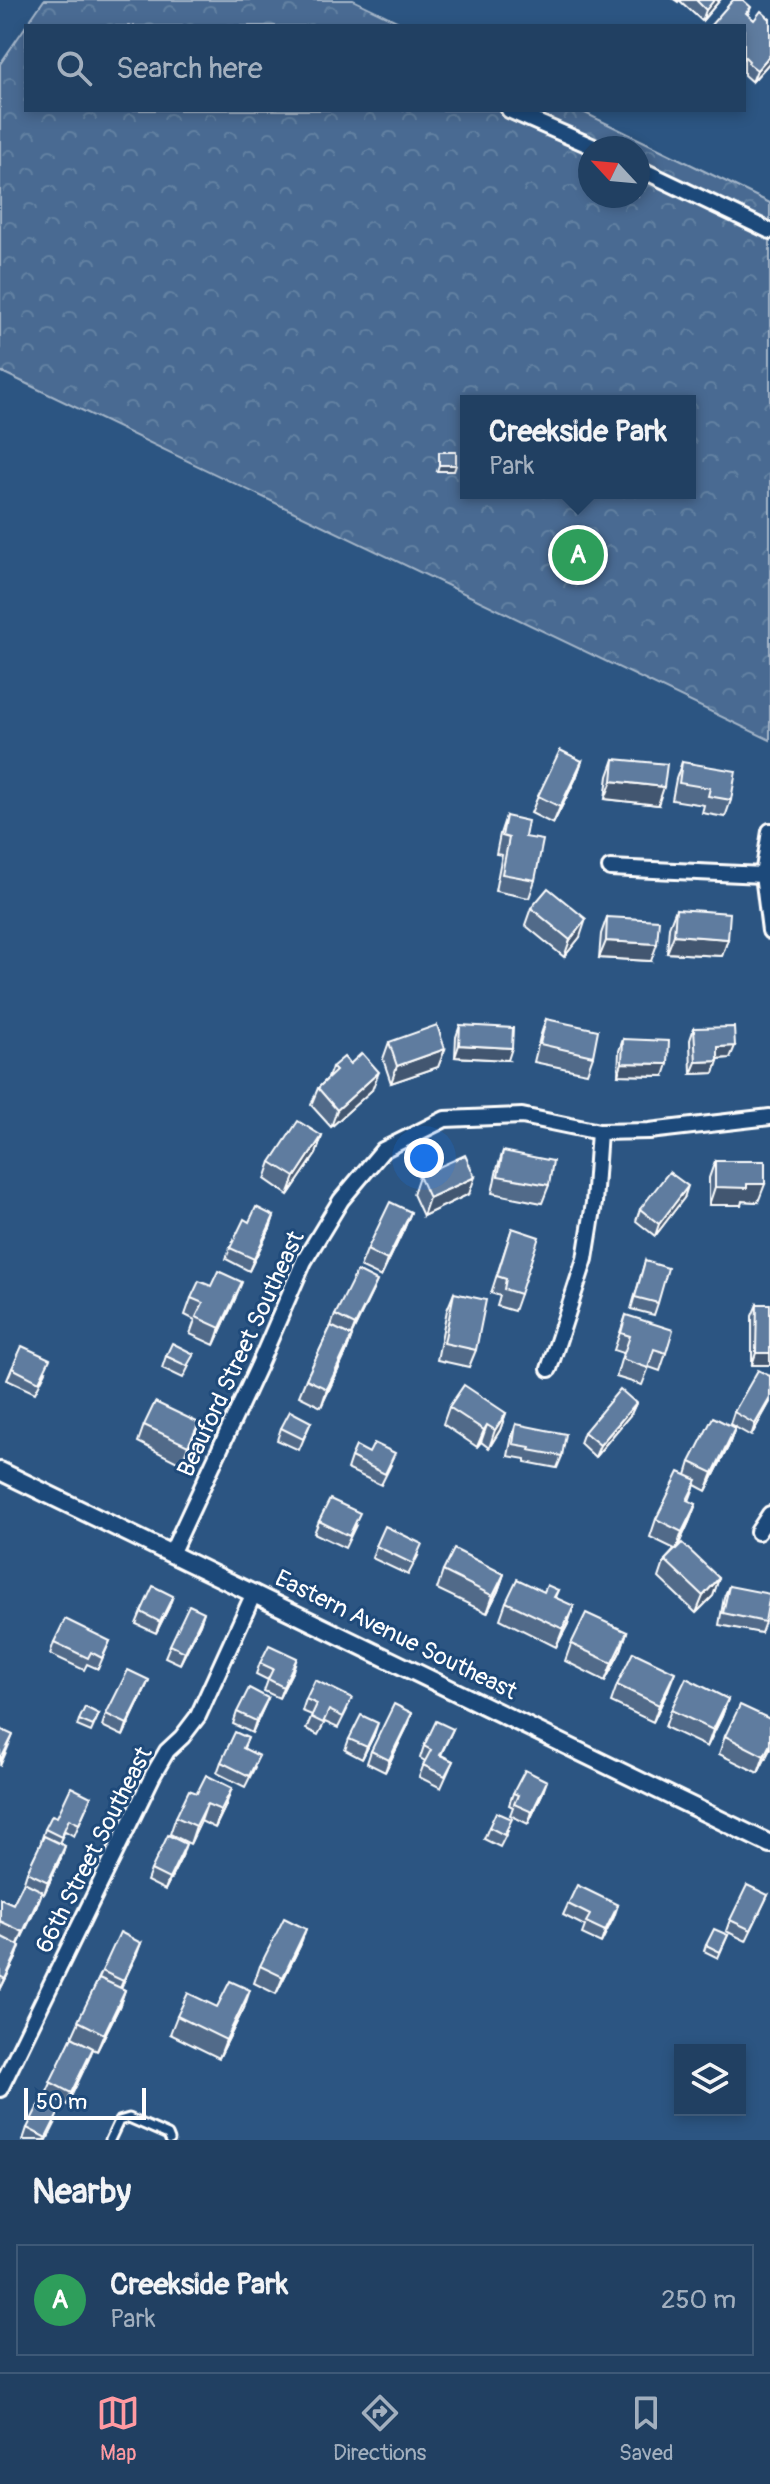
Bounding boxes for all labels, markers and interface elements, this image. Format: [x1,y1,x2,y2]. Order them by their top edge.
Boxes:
search box [24,24,746,112]
icon: search [52,46,96,90]
text: Search here [116,50,263,87]
north arrow [578,136,650,208]
popup [460,395,696,499]
text: Creekside Park [489,413,667,450]
text: Park [489,450,534,482]
pin: A [552,525,604,585]
your location [404,1138,444,1178]
street label: Beauford Street Southeast [171,1226,311,1482]
street label: Eastern Avenue Southeast [270,1564,522,1706]
street label: 66th Street Southeast [29,1742,159,1958]
map controls [674,2044,746,2116]
button: layers [674,2044,746,2116]
scale bar [24,2084,146,2120]
text: 50 m [36,2088,87,2116]
text: Nearby [32,2171,131,2214]
text: Creekside Park [110,2266,288,2303]
text: A [52,2284,68,2316]
text: 250 m [661,2284,736,2316]
text: Park [110,2303,156,2335]
tab: Map [96,2391,140,2467]
tab: Directions [333,2391,426,2467]
tab: Saved [619,2391,674,2467]

